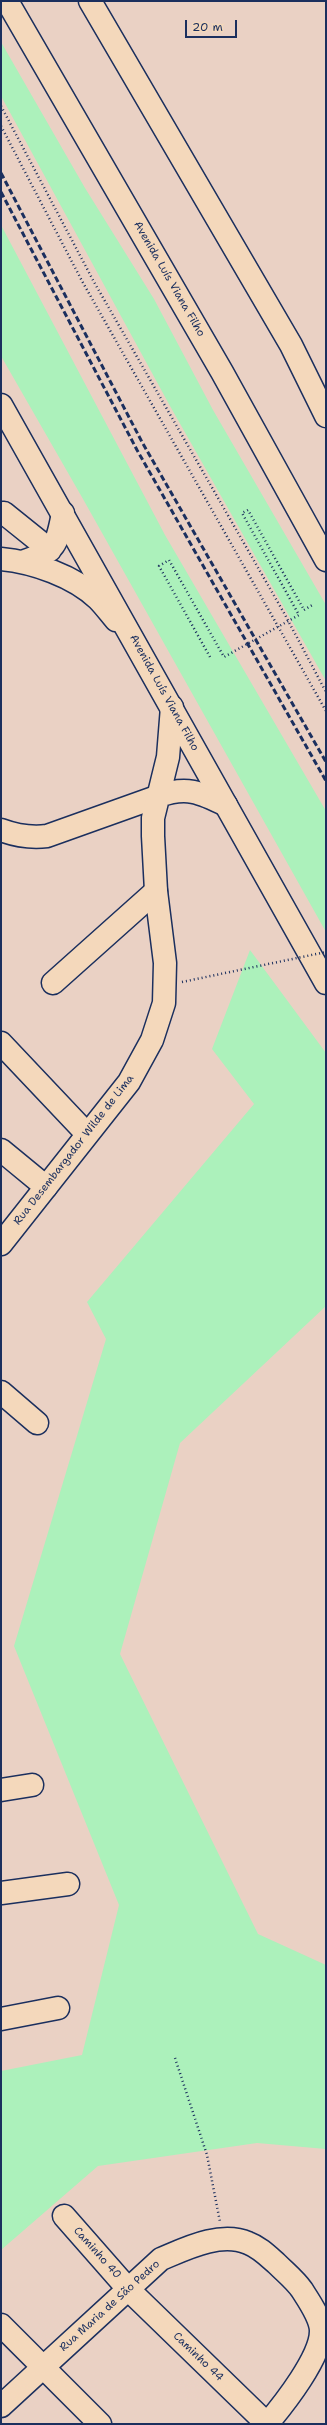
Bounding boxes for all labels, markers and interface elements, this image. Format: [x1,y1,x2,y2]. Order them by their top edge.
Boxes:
scale bar [187,12,239,38]
text: 20 m [192,19,223,35]
street label: Avenida Luís Viana Filho [131,219,207,339]
street label: Avenida Luís Viana Filho [126,632,202,754]
street label: Rua Desembargador Wilde de Lima [11,1072,137,1228]
street label: Caminho 40 [70,2224,124,2282]
street label: Rua Maria de São Pedro [57,2258,163,2354]
street label: Caminho 44 [170,2330,226,2384]

